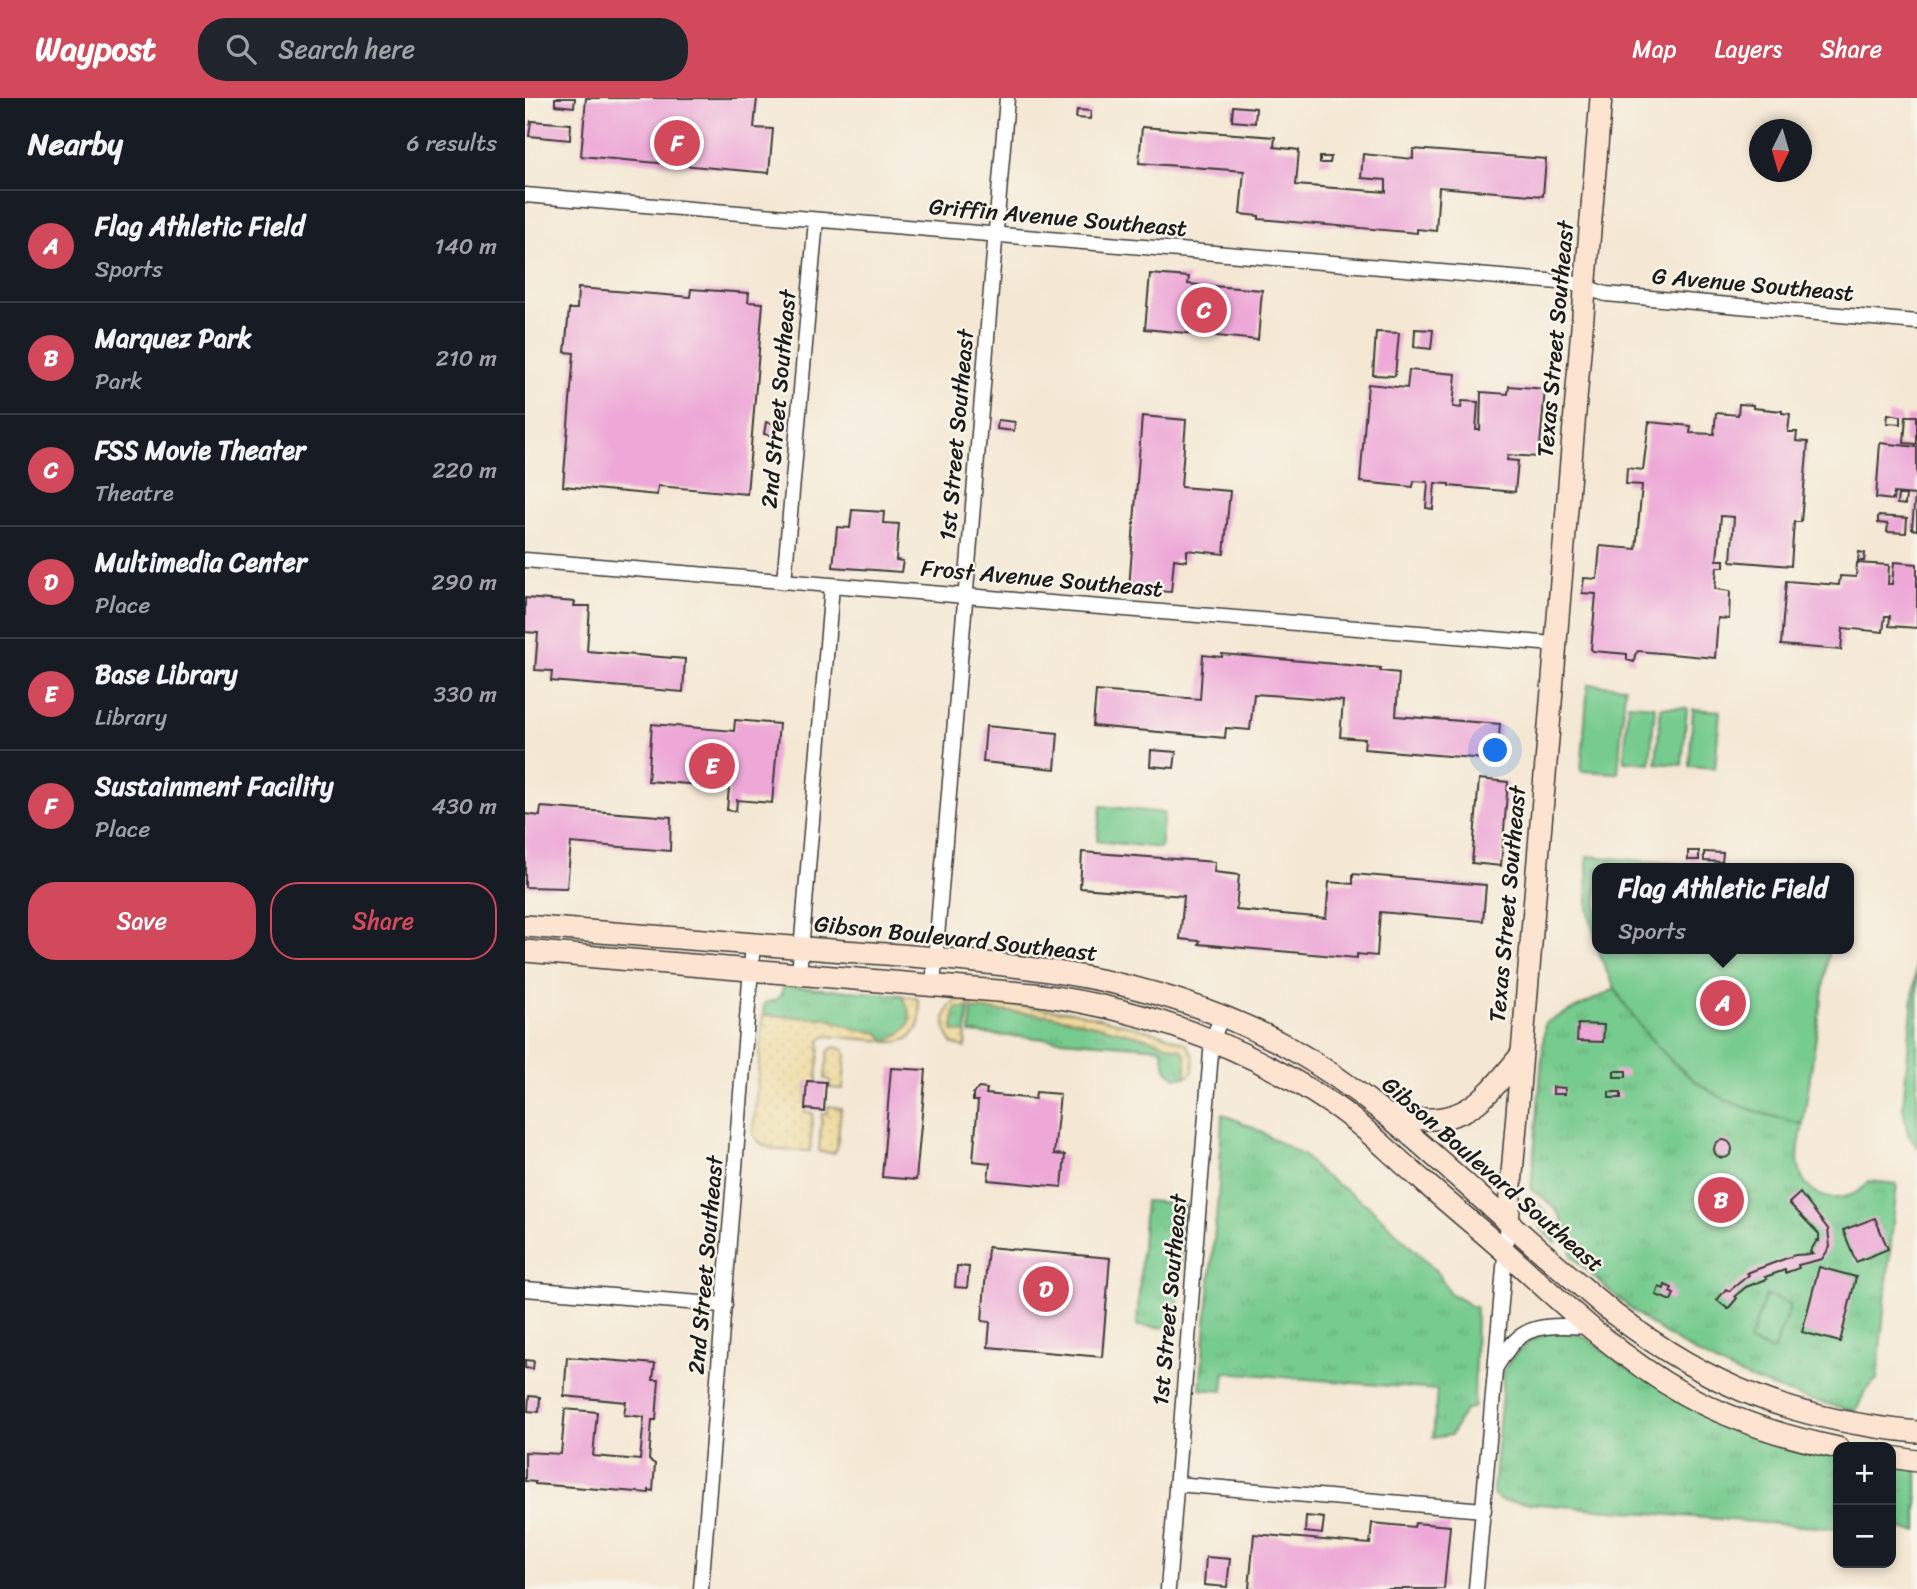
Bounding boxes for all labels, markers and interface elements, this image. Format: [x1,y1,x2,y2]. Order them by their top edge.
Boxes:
search box [198,18,688,81]
text: Waypost [35,20,156,78]
text: Search here [278,26,415,72]
text: Map [1632,28,1677,70]
text: Layers [1715,28,1782,70]
text: Share [1820,28,1882,70]
icon: search [222,30,260,68]
text: Nearby [28,117,123,171]
pin: F [654,117,700,169]
north arrow [1749,119,1812,182]
text: 6 results [407,123,497,164]
street label: Griffin Avenue Southeast [927,186,1189,249]
text: Flag Athletic Field [95,203,305,249]
street label: Texas Street Southeast [1525,217,1586,459]
text: A [43,226,59,267]
text: 140 m [435,226,497,267]
text: Sports [95,249,163,290]
street label: G Avenue Southeast [1650,255,1856,314]
pin: C [1181,284,1227,336]
street label: 2nd Street Southeast [749,286,809,510]
text: Marquez Park [95,315,251,361]
street label: 1st Street Southeast [927,326,986,542]
text: B [44,338,58,379]
text: 210 m [436,338,497,379]
text: Park [95,361,142,402]
text: FSS Movie Theater [95,427,305,473]
text: C [44,450,58,491]
text: 220 m [432,450,497,491]
text: Theatre [95,473,174,514]
text: Multimedia Center [95,539,307,585]
street label: Frost Avenue Southeast [919,547,1165,610]
text: D [44,562,58,603]
text: 290 m [431,562,497,603]
text: Place [95,585,150,626]
text: Base Library [95,651,237,697]
text: E [45,674,57,715]
text: 330 m [434,674,497,715]
text: Library [95,697,167,738]
your location [1478,733,1512,767]
pin: E [689,740,735,792]
text: Sustainment Facility [95,763,333,809]
street label: Texas Street Southeast [1477,782,1538,1024]
text: F [45,786,57,827]
text: 430 m [432,786,497,827]
text: Place [95,809,150,850]
popup [1592,863,1854,954]
text: Flag Athletic Field [1618,865,1828,911]
button: Save [28,882,256,960]
button: Share [270,882,497,960]
street label: Gibson Boulevard Southeast [812,903,1099,974]
text: Sports [1618,911,1686,952]
pin: A [1700,977,1746,1029]
street label: Gibson Boulevard Southeast [1372,1066,1613,1283]
street label: 2nd Street Southeast [676,1152,736,1376]
pin: B [1698,1174,1744,1226]
street label: 1st Street Southeast [1140,1191,1199,1407]
pin: D [1023,1263,1069,1315]
map controls [1833,1442,1896,1568]
button: + [1833,1442,1896,1505]
button: − [1833,1505,1896,1568]

